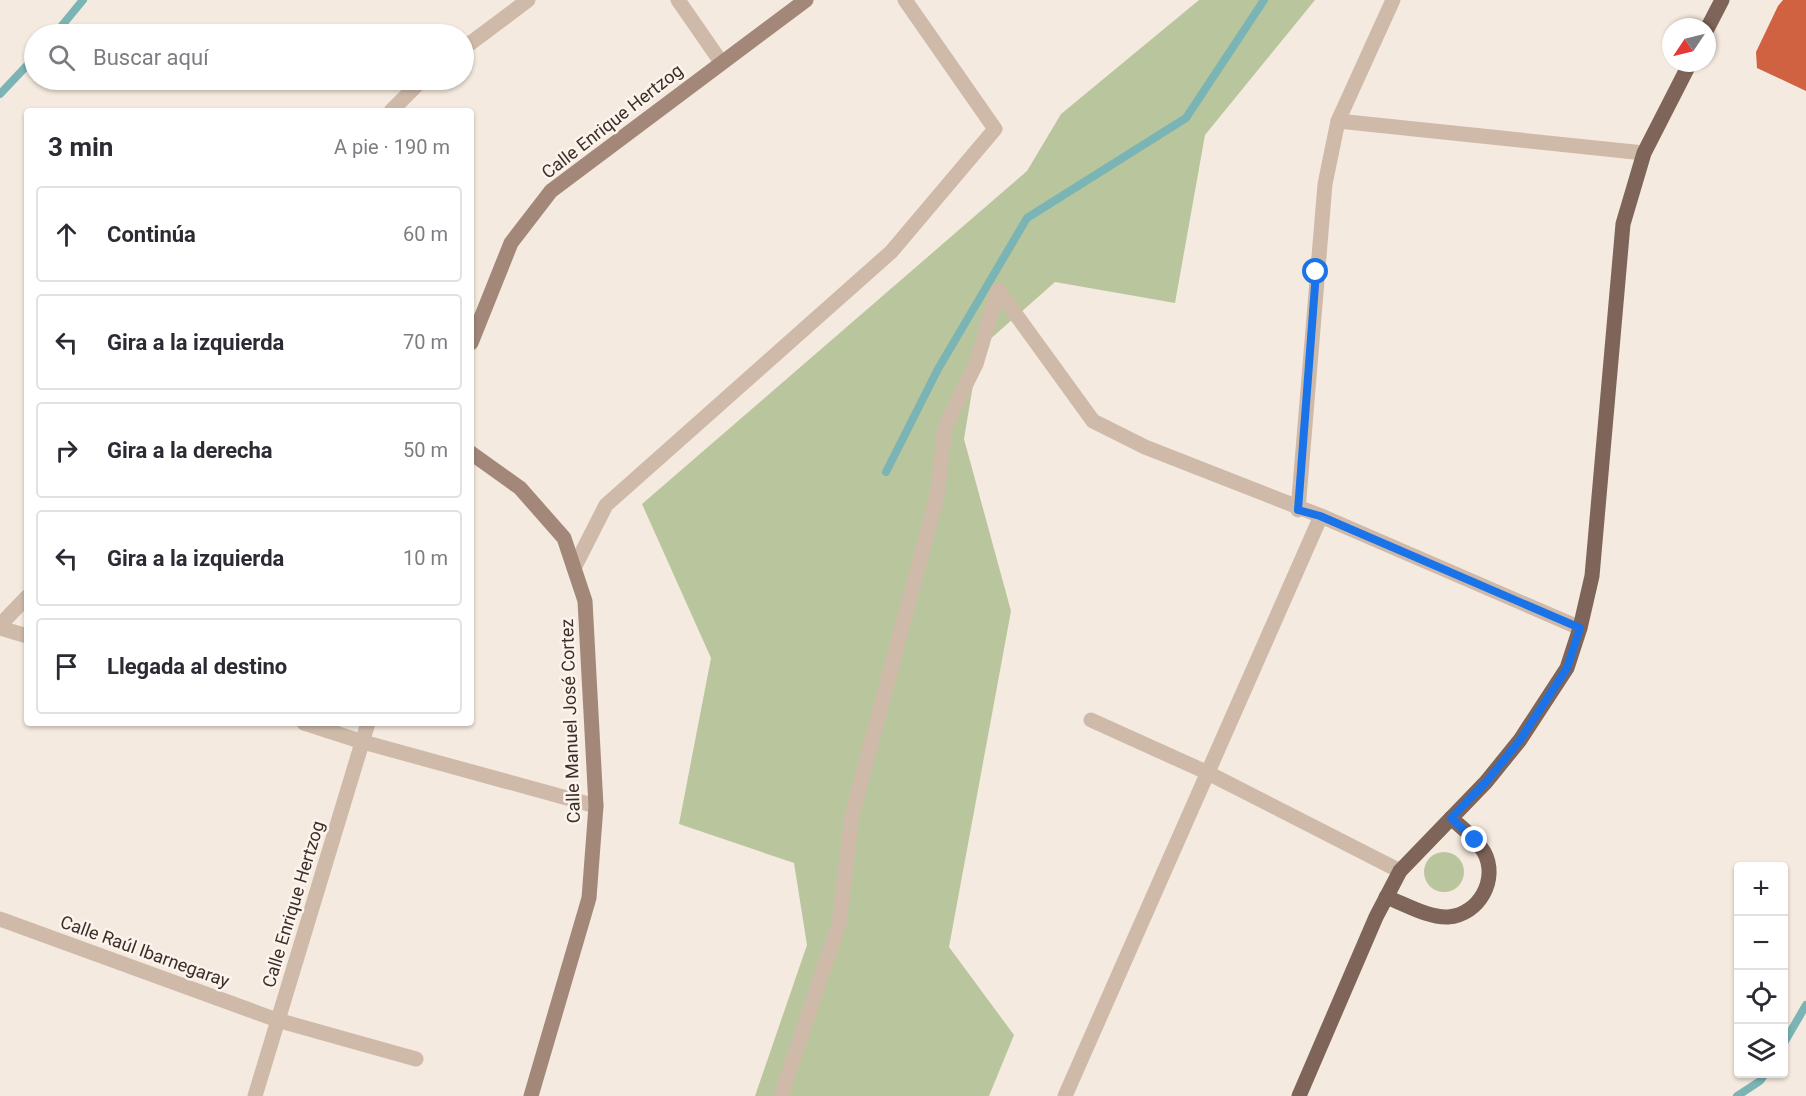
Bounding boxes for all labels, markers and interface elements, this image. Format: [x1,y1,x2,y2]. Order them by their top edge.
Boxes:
north arrow [1662,18,1716,72]
search box [24,24,474,90]
icon: search [45,41,78,74]
text: Buscar aquí [93,45,209,70]
street label: Calle Enrique Hertzog [537,59,687,183]
text: 3 min [48,132,113,162]
text: A pie · 190 m [334,135,450,159]
icon: ahead [50,218,83,251]
text: Continúa [107,222,196,247]
text: 60 m [403,222,448,246]
route start [1302,258,1328,284]
icon: left [50,326,83,359]
text: Gira a la izquierda [107,330,284,355]
text: 70 m [403,330,448,354]
icon: right [50,434,83,467]
text: Gira a la derecha [107,438,273,463]
text: 50 m [403,438,448,462]
icon: left [50,542,83,575]
text: Gira a la izquierda [107,546,284,571]
text: 10 m [403,546,448,570]
street label: Calle Manuel José Cortez [556,618,584,824]
icon: arrive [50,650,83,683]
text: Llegada al destino [107,654,287,679]
street label: Calle Enrique Hertzog [258,818,328,990]
route end [1461,826,1487,852]
map controls [1734,862,1788,1078]
button: + [1734,862,1788,916]
street label: Calle Raúl Ibarnegaray [58,911,233,991]
button: − [1734,916,1788,970]
button: locate [1734,970,1788,1024]
button: layers [1734,1024,1788,1078]

